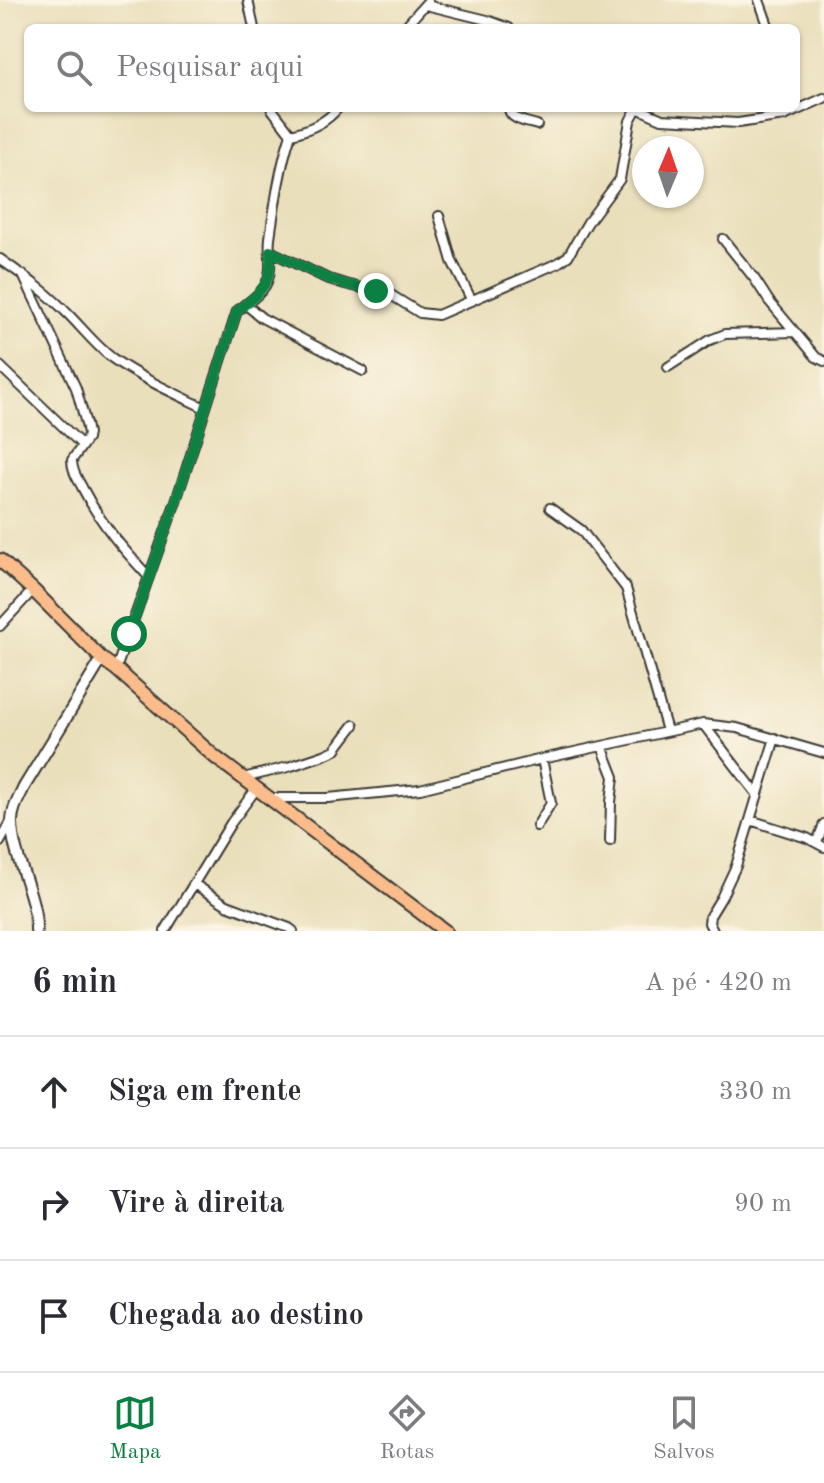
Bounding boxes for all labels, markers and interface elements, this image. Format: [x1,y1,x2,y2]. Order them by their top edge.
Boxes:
search box [24,24,800,112]
icon: search [52,46,96,90]
text: Pesquisar aqui [116,53,303,83]
north arrow [632,136,704,208]
route end [358,273,394,309]
route start [111,616,147,652]
text: 6 min [32,966,117,1000]
text: A pé · 420 m [644,970,792,996]
icon: ahead [32,1070,76,1114]
text: Siga em frente [108,1077,302,1107]
text: 330 m [719,1079,792,1105]
icon: right [32,1182,76,1226]
text: Vire à direita [108,1189,285,1219]
text: 90 m [734,1191,792,1217]
icon: arrive [32,1294,76,1338]
text: Chegada ao destino [108,1301,364,1331]
tab: Mapa [109,1391,161,1466]
tab: Rotas [380,1391,434,1466]
tab: Salvos [653,1391,715,1466]

